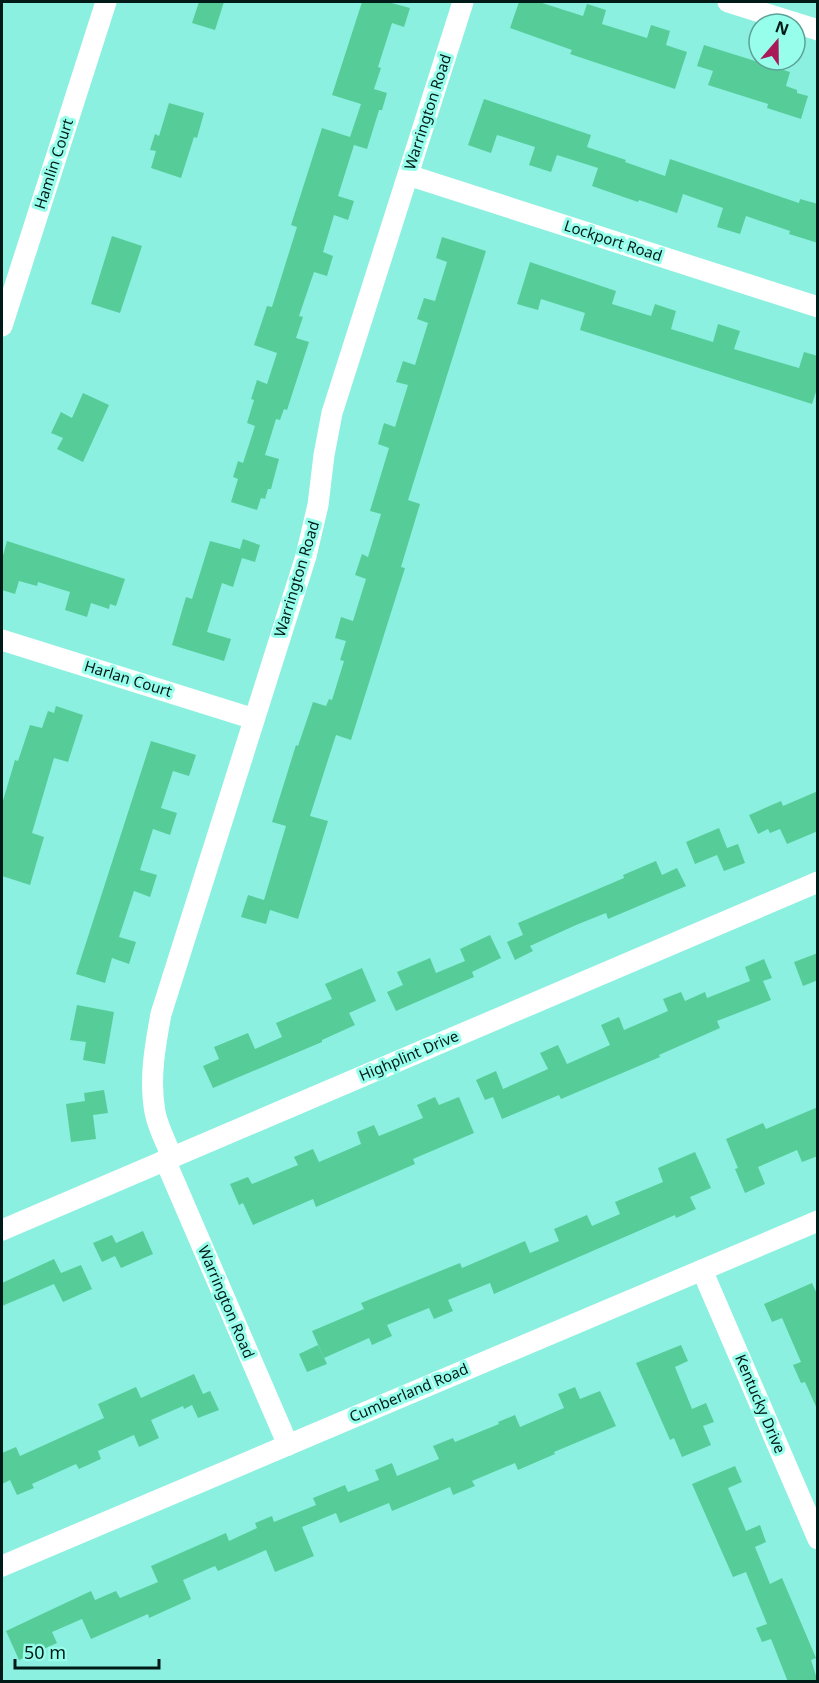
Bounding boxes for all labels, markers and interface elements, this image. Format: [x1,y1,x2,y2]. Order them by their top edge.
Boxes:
north arrow [747,12,807,72]
text: N [772,15,792,40]
street label: Warrington Road [399,51,455,172]
street label: Hamlin Court [29,115,77,211]
street label: Lockport Road [562,215,665,265]
street label: Warrington Road [269,518,323,639]
street label: Harlan Court [82,655,175,701]
street label: Highplint Drive [356,1025,461,1085]
street label: Warrington Road [194,1242,260,1361]
street label: Kentucky Drive [731,1351,791,1456]
street label: Cumberland Road [346,1358,471,1426]
scale bar [15,1632,159,1670]
text: 50 m [24,1640,66,1664]

